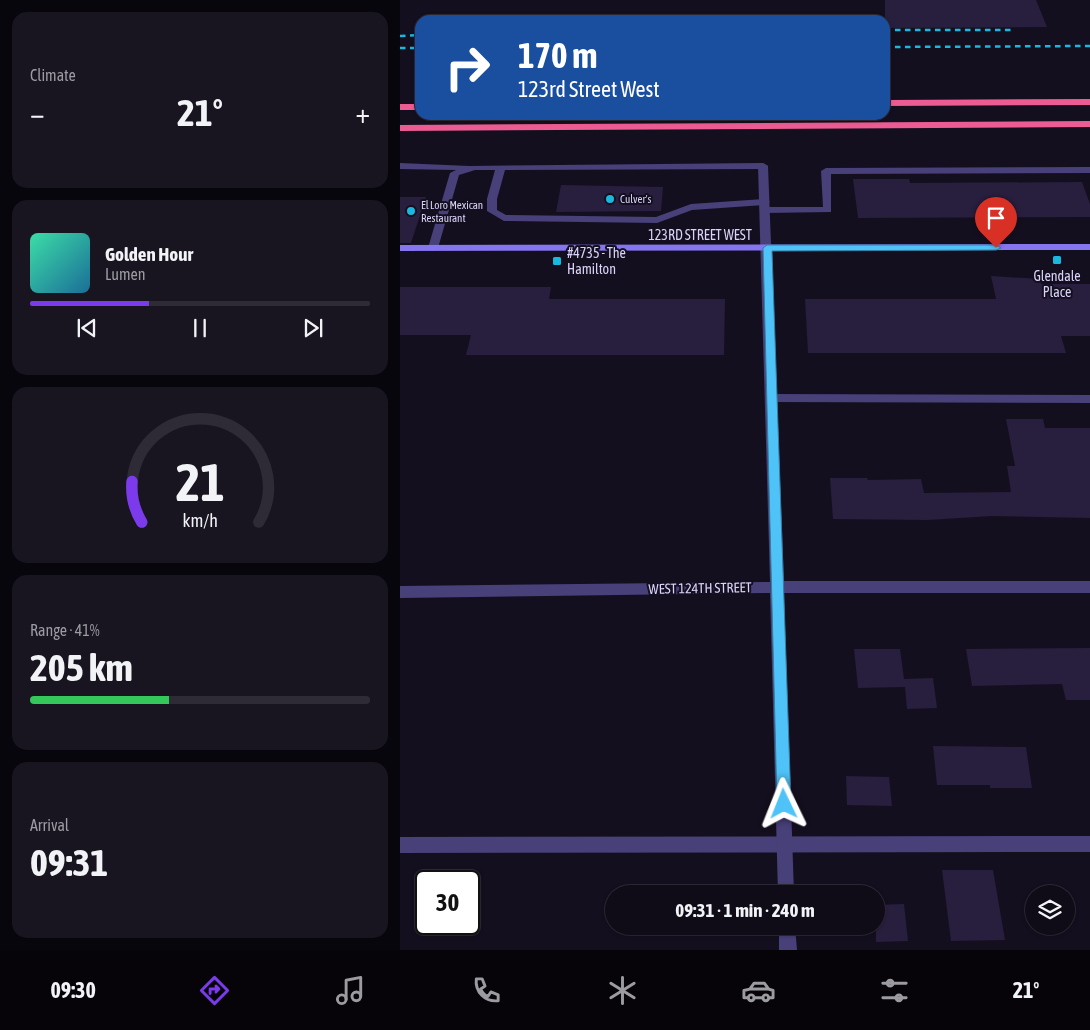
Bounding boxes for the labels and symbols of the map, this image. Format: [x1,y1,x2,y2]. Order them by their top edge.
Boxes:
marker: Culver's [604,193,616,205]
place label: Culver's [620,193,652,205]
pin [975,197,1017,248]
place label: El Loro Mexican Restaurant [421,199,483,224]
marker: El Loro Mexican Restaurant [405,205,417,217]
street label: 123RD STREET WEST [648,227,752,243]
place label: #4735 - The Hamilton [567,245,626,277]
marker: Glendale Place [1051,254,1063,266]
marker: #4735 - The Hamilton [551,255,563,267]
place label: Glendale Place [1033,268,1081,300]
street label: WEST 124TH STREET [648,579,752,597]
position arrow [757,777,809,829]
speed limit sign: 30 [415,870,480,935]

